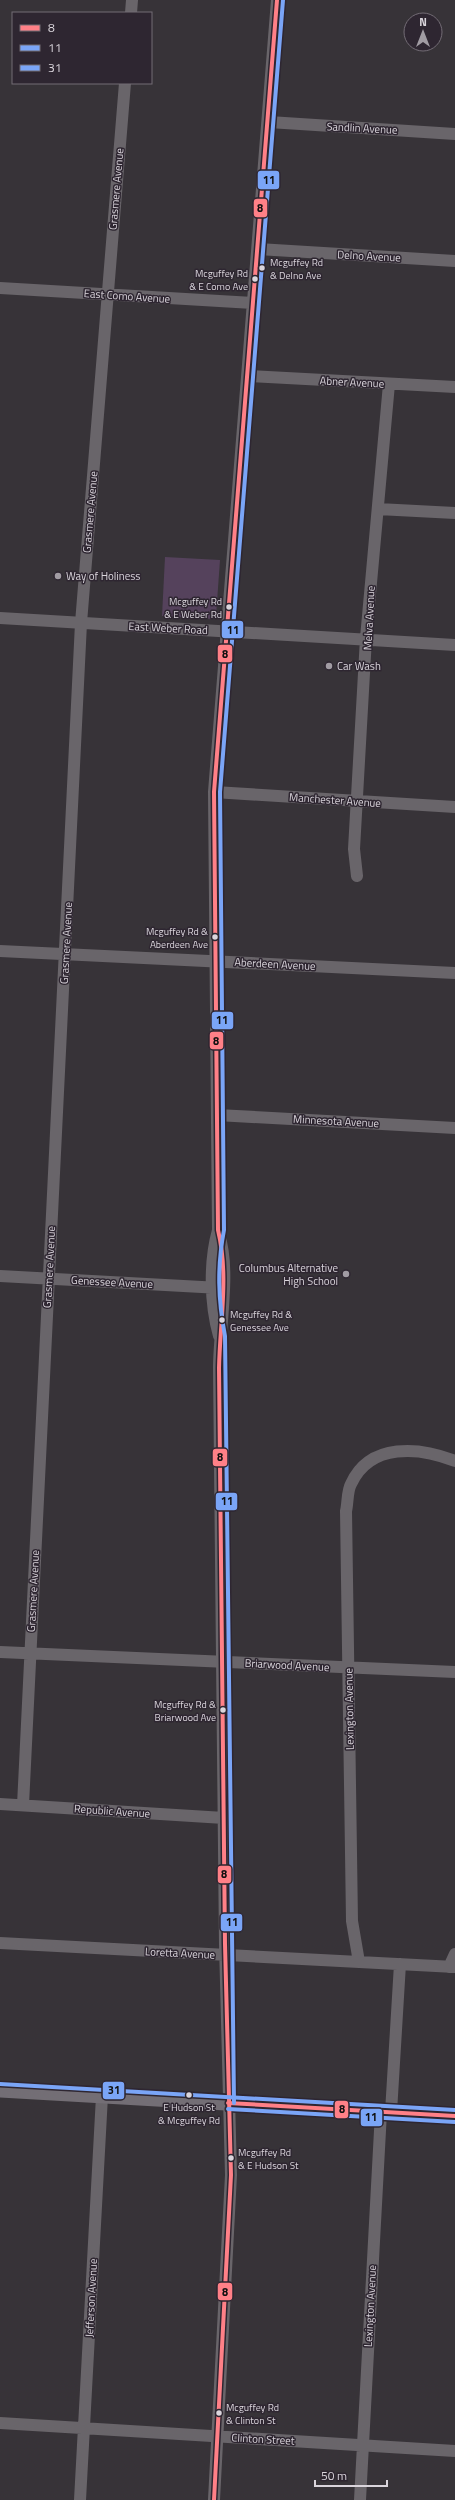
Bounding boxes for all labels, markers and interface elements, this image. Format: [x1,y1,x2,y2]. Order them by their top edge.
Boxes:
legend [12,12,152,84]
north arrow [403,12,443,52]
text: N [419,14,427,30]
text: 8 [48,18,55,37]
text: 11 [48,38,61,57]
text: 31 [48,58,61,77]
street label: Sandlin Avenue [326,118,398,138]
street label: Grasmere Avenue [104,147,128,231]
line badge: 11 [257,170,280,190]
text: 11 [263,172,275,188]
line badge: 8 [253,198,268,218]
text: 8 [257,200,263,216]
street label: Delno Avenue [337,246,402,266]
place label: Mcguffey Rd & Delno Ave [270,255,323,283]
marker: Mcguffey Rd & Delno Ave [257,263,267,273]
place label: Mcguffey Rd & E Como Ave [189,266,248,294]
marker: Mcguffey Rd & E Como Ave [250,274,260,284]
street label: East Como Avenue [83,285,171,307]
street label: Abner Avenue [319,372,385,392]
street label: Grasmere Avenue [78,470,102,554]
place label: Way of Holiness [66,568,140,584]
marker: Way of Holiness [53,571,63,581]
street label: Melva Avenue [359,585,379,651]
place label: Mcguffey Rd & E Weber Rd [164,594,222,622]
marker: Mcguffey Rd & E Weber Rd [224,602,234,612]
street label: East Weber Road [128,618,208,638]
line badge: 11 [221,620,244,639]
text: 11 [227,622,239,638]
line badge: 8 [217,644,233,663]
text: 8 [222,646,228,662]
place label: Car Wash [337,658,381,674]
marker: Car Wash [324,661,334,671]
street label: Manchester Avenue [289,789,382,811]
street label: Grasmere Avenue [56,901,76,984]
place label: Mcguffey Rd & Aberdeen Ave [146,924,208,952]
marker: Mcguffey Rd & Aberdeen Ave [210,932,220,942]
street label: Aberdeen Avenue [234,954,316,974]
line badge: 11 [211,1011,234,1030]
text: 11 [216,1012,228,1028]
line badge: 8 [209,1031,224,1050]
text: 8 [213,1033,219,1049]
street label: Minnesota Avenue [293,1111,380,1131]
street label: Grasmere Avenue [39,1225,59,1308]
place label: Columbus Alternative High School [239,1260,338,1289]
marker: Columbus Alternative High School [341,1269,351,1279]
street label: Genessee Avenue [71,1272,154,1292]
place label: Mcguffey Rd & Genessee Ave [230,1307,292,1335]
marker: Mcguffey Rd & Genessee Ave [217,1315,227,1325]
line badge: 8 [212,1448,228,1467]
text: 8 [217,1449,223,1465]
line badge: 11 [215,1492,238,1511]
text: 11 [221,1493,233,1509]
street label: Grasmere Avenue [23,1549,43,1632]
street label: Briarwood Avenue [244,1655,330,1675]
street label: Lexington Avenue [340,1667,358,1750]
place label: Mcguffey Rd & Briarwood Ave [154,1697,216,1725]
marker: Mcguffey Rd & Briarwood Ave [218,1705,228,1715]
street label: Republic Avenue [73,1800,151,1822]
line badge: 8 [217,1865,232,1884]
text: 8 [221,1866,227,1882]
line badge: 11 [220,1913,243,1932]
text: 11 [226,1914,238,1930]
street label: Loretta Avenue [144,1943,216,1963]
line badge: 31 [102,2081,125,2100]
text: 31 [108,2082,120,2098]
marker: E Hudson St & Mcguffey Rd [184,2090,194,2100]
place label: E Hudson St & Mcguffey Rd [158,2100,220,2128]
line badge: 8 [334,2100,349,2119]
text: 8 [339,2101,345,2117]
line badge: 11 [360,2108,383,2127]
text: 11 [365,2109,377,2125]
place label: Mcguffey Rd & E Hudson St [238,2145,299,2173]
marker: Mcguffey Rd & E Hudson St [226,2153,236,2163]
street label: Jefferson Avenue [81,2258,101,2338]
street label: Lexington Avenue [360,2264,380,2347]
line badge: 8 [217,2282,233,2301]
text: 8 [222,2284,228,2300]
place label: Mcguffey Rd & Clinton St [226,2400,279,2428]
marker: Mcguffey Rd & Clinton St [214,2408,224,2418]
street label: Clinton Street [231,2429,295,2449]
scale bar [315,2462,387,2488]
text: 50 m [321,2466,347,2485]

